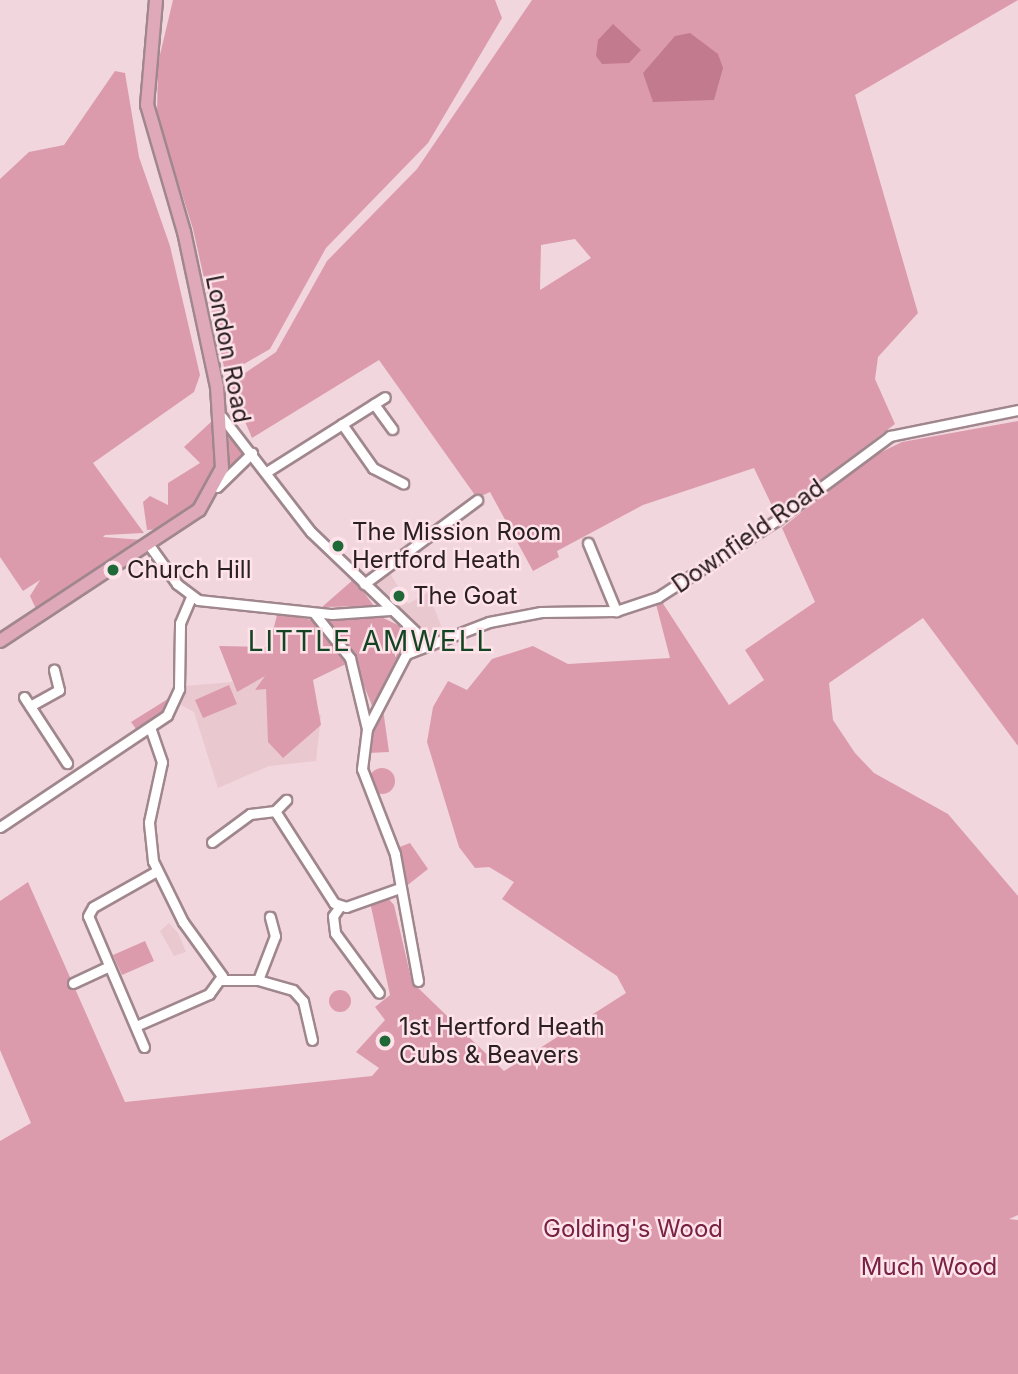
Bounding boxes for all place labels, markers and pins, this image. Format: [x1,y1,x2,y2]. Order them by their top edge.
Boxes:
place label: The Mission Room Hertford Heath [352,518,561,574]
marker: The Mission Room Hertford Heath [330,538,346,554]
place label: Church Hill [127,556,251,584]
marker: Church Hill [105,562,121,578]
place label: The Goat [413,582,517,610]
marker: The Goat [391,588,407,604]
place label: 1st Hertford Heath Cubs & Beavers [399,1013,605,1069]
marker: 1st Hertford Heath Cubs & Beavers [377,1033,393,1049]

